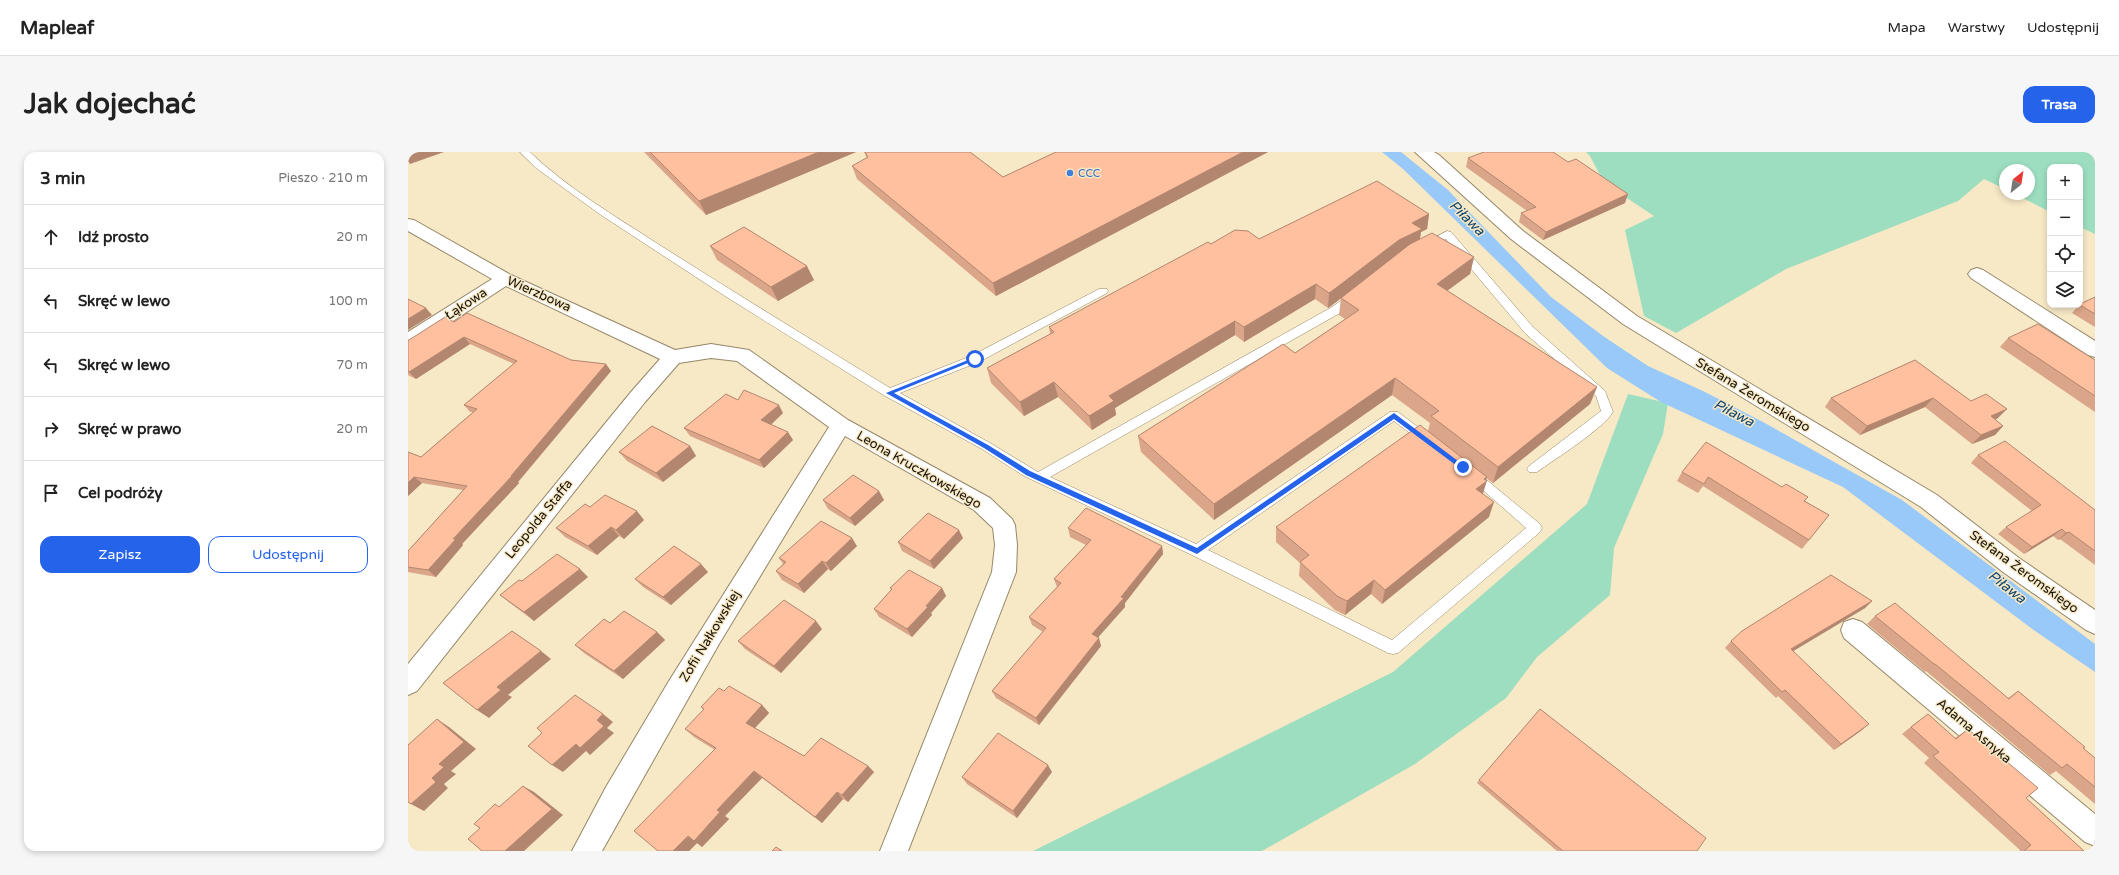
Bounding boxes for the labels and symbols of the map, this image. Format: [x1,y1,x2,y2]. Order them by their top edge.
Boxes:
north arrow [1999,164,2035,200]
place label: CCC [1078,167,1101,180]
marker: CCC [1065,168,1075,178]
water label: Piława [1446,197,1489,240]
street label: Wierzbowa [504,273,574,315]
street label: Łąkowa [442,284,490,324]
route start [966,350,984,368]
street label: Stefana Żeromskiego [1693,354,1813,436]
water label: Piława [1711,396,1758,431]
street label: Leona Kruczkowskiego [854,428,984,512]
route end [1454,458,1472,476]
street label: Leopolda Staffa [502,476,576,562]
street label: Stefana Żeromskiego [1966,527,2082,617]
water label: Piława [1985,567,2030,608]
street label: Zofii Nałkowskiej [676,587,744,685]
street label: Adama Asnyka [1933,695,2015,767]

